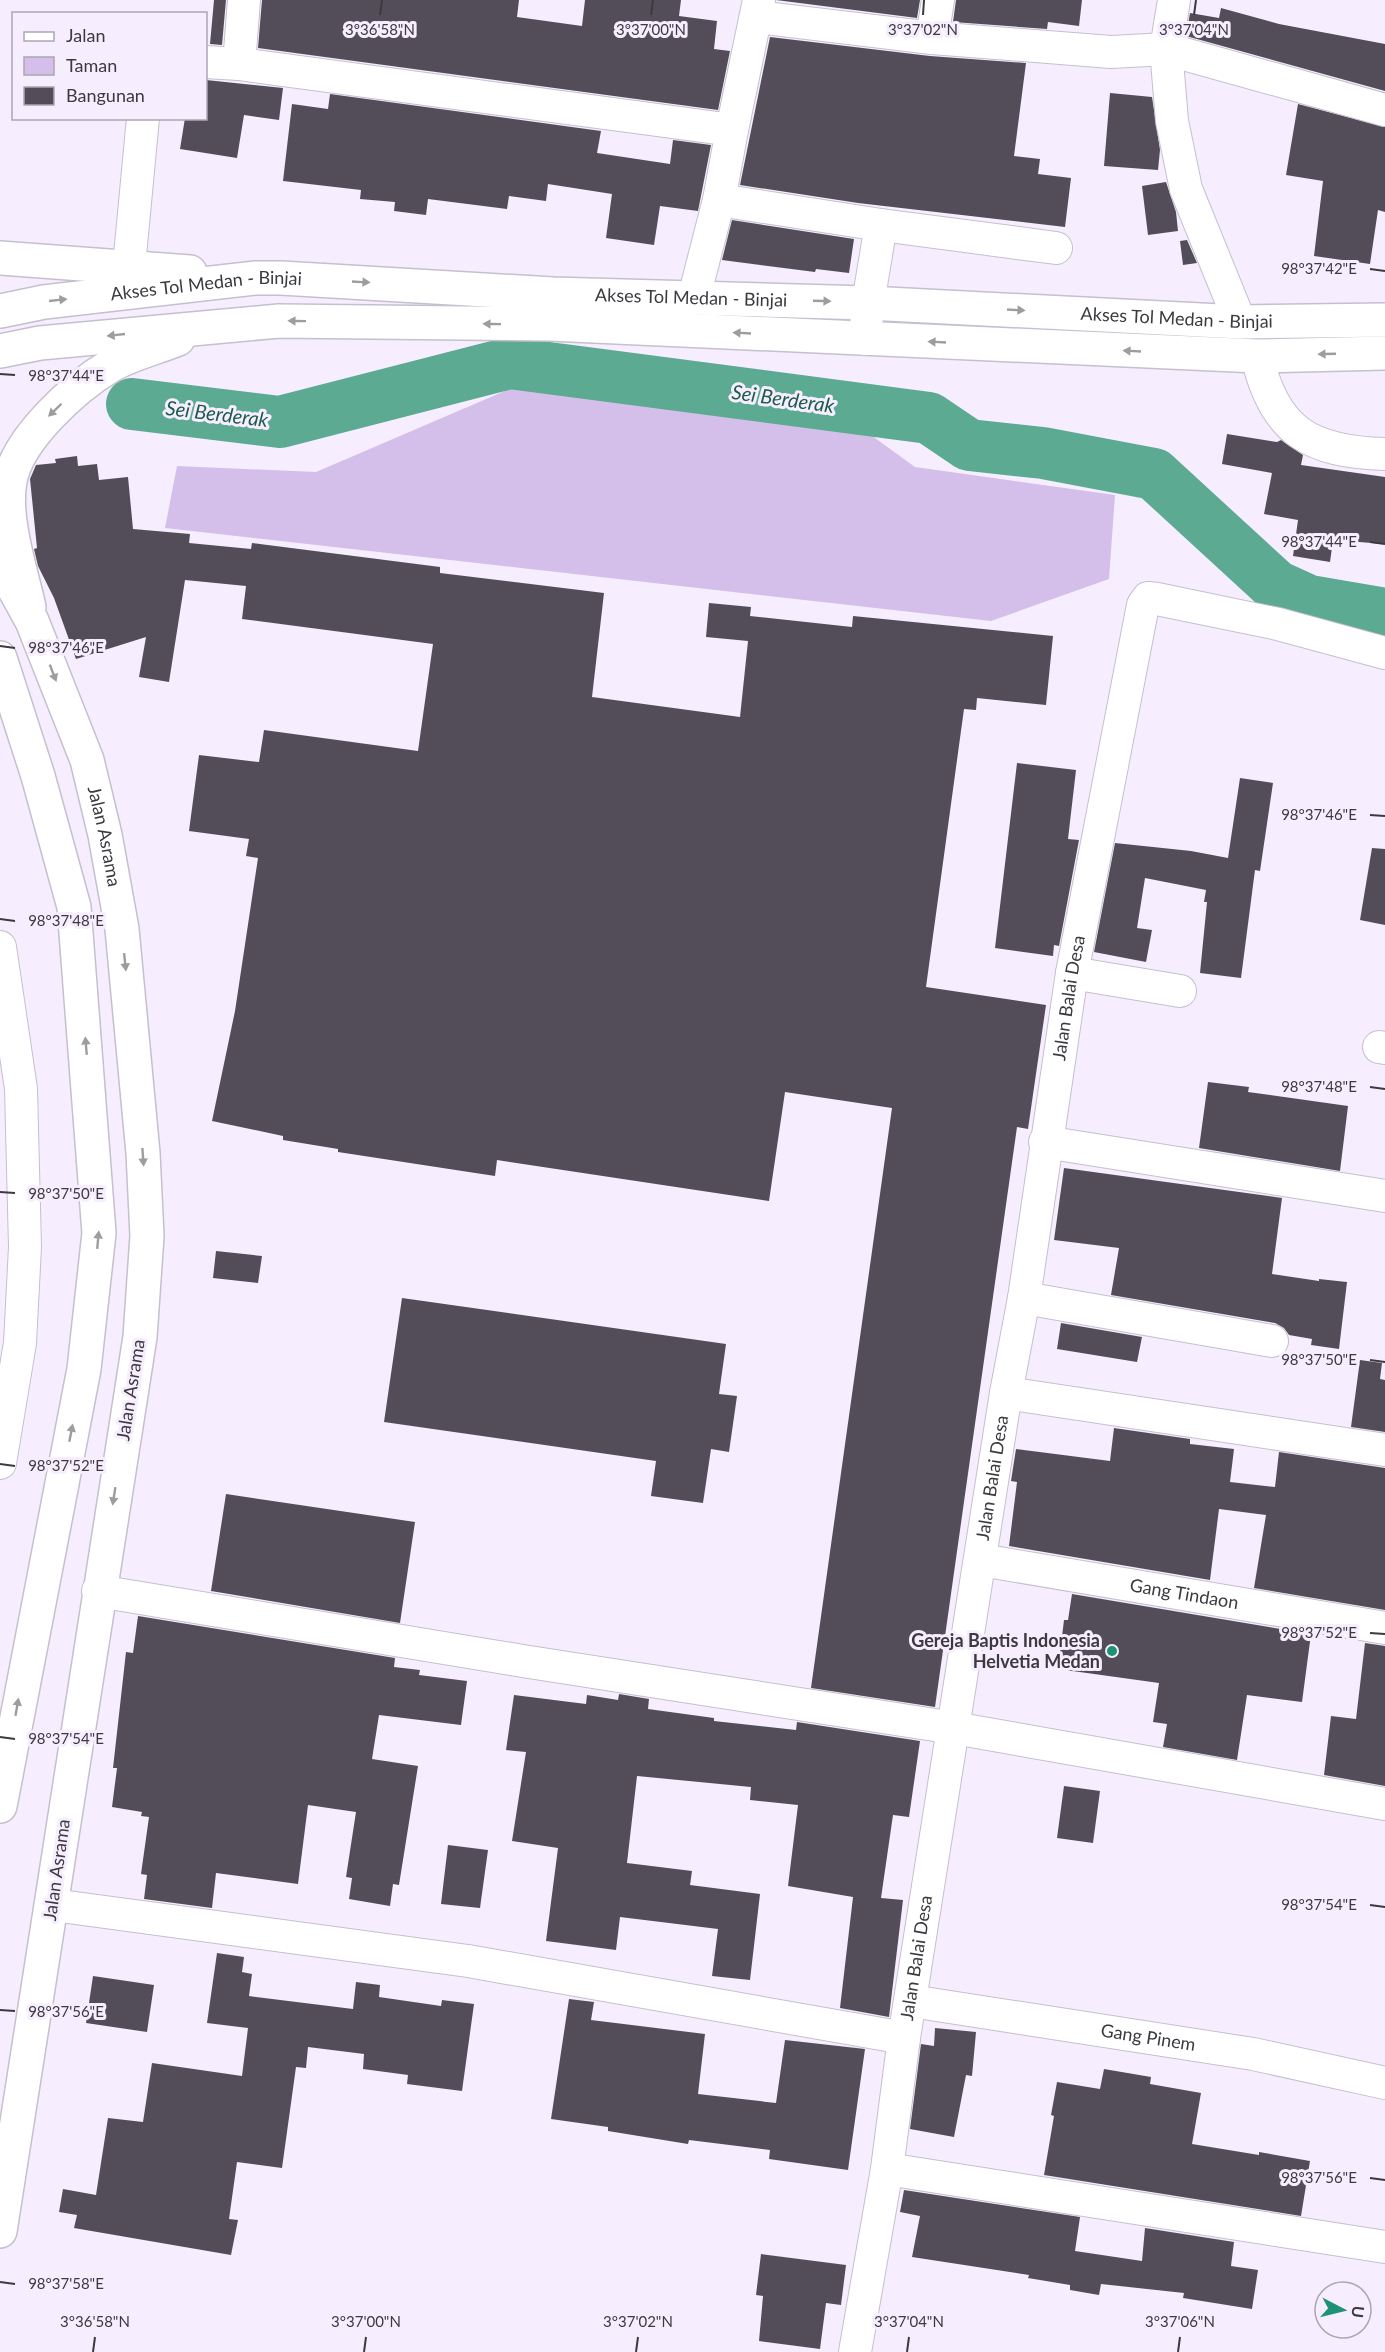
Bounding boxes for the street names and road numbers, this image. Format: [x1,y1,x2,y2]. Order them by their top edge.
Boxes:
street label: Akses Tol Medan - Binjai [109,266,303,304]
street label: Akses Tol Medan - Binjai [595,283,788,311]
street label: Akses Tol Medan - Binjai [1080,302,1273,332]
street label: Jalan Asrama [84,783,126,888]
street label: Jalan Balai Desa [1047,933,1089,1062]
street label: Jalan Asrama [111,1337,149,1442]
street label: Jalan Balai Desa [971,1413,1012,1542]
street label: Gang Tindaon [1128,1573,1240,1613]
street label: Jalan Asrama [38,1818,74,1922]
street label: Jalan Balai Desa [895,1894,936,2022]
street label: Gang Pinem [1099,2019,1197,2055]

